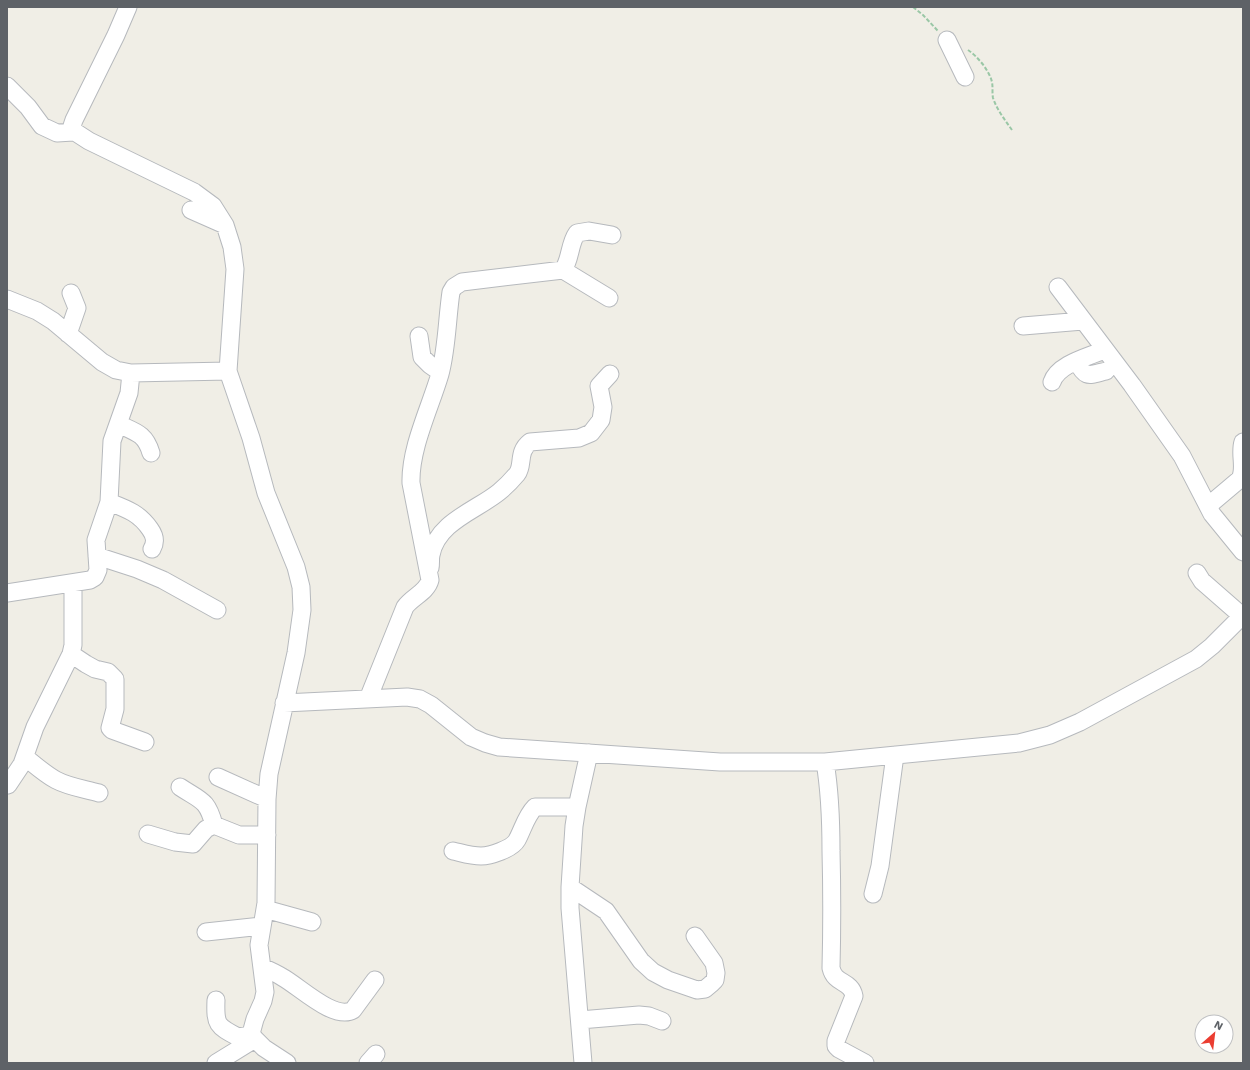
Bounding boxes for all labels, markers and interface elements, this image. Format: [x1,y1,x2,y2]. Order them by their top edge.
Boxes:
north arrow [1194,1014,1234,1054]
text: N [1212,1018,1225,1033]

